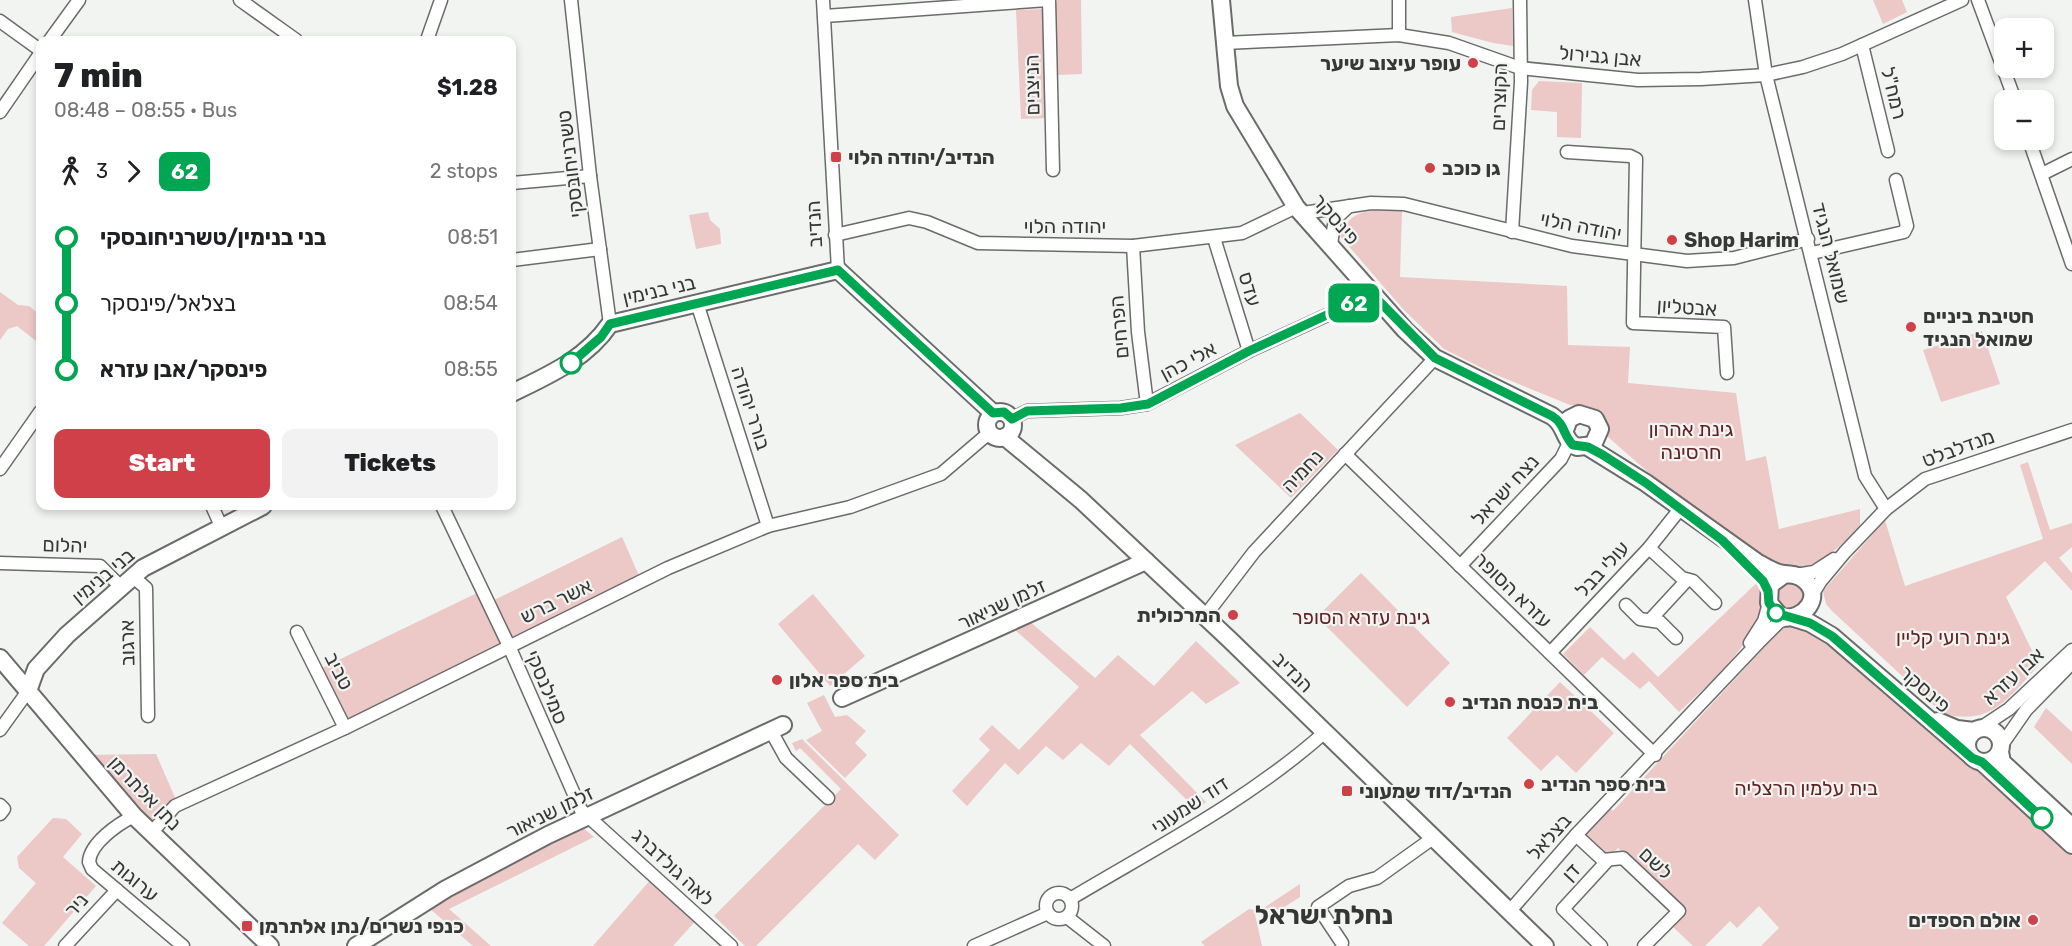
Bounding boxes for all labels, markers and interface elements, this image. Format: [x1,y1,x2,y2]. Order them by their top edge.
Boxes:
map controls [1994,18,2054,150]
button: + [1994,18,2054,78]
street label: אבן גבירול [1558,40,1642,72]
place label: עופר עיצוב שיער [1320,51,1461,75]
street label: הניצנים [1019,54,1045,116]
text: 7 min [54,56,143,95]
marker: עופר עיצוב שיער [1466,56,1480,70]
street label: הקוצרים [1486,62,1512,132]
street label: רמח"ל [1876,64,1912,122]
text: $1.28 [437,74,498,101]
button: − [1994,90,2054,150]
text: 08:48 – 08:55 · Bus [54,98,237,122]
street label: טשרניחובסקי [552,109,588,219]
place label: הנדיב/יהודה הלוי [848,145,995,169]
marker: הנדיב/יהודה הלוי [829,150,843,164]
icon: walk [54,155,87,188]
icon: forward [117,155,150,188]
place label: גן כוכב [1442,156,1501,180]
text: 3 [96,159,108,183]
text: 62 [171,159,198,184]
text: 2 stops [430,159,498,183]
marker: גן כוכב [1423,161,1437,175]
street label: פינסקר [1307,188,1365,250]
street label: הנדיב [801,200,827,248]
street label: שמואל הנגיד [1807,200,1855,306]
street label: יהודה הלוי [1538,206,1624,246]
street label: יהודה הלוי [1024,214,1106,238]
text: בני בנימין/טשרניחובסקי [100,224,326,251]
text: 08:51 [447,225,498,249]
place label: Shop Harim [1684,228,1799,252]
marker: Shop Harim [1665,233,1679,247]
street label: עדס [1233,269,1267,309]
street label: בני בנימין [620,270,698,310]
line badge: 62 [1327,284,1381,322]
text: בצלאל/פינסקר [100,290,236,317]
text: 08:54 [443,291,498,315]
text: 62 [1340,291,1368,316]
street label: אבטליון [1656,293,1718,321]
street label: הפרחים [1104,294,1134,360]
place label: חטיבת ביניים שמואל הנגיד [1923,304,2034,351]
marker: חטיבת ביניים שמואל הנגיד [1904,320,1918,334]
street label: אלי כהן [1156,336,1220,386]
unlabelled marker [560,352,582,374]
text: פינסקר/אבן עזרא [100,356,267,383]
text: 08:55 [444,357,498,381]
street label: בורר יהודה [726,363,776,453]
park label: גינת אהרון חרסינה [1649,417,1733,464]
street label: מנדלבלט [1918,424,1998,472]
button: Start [54,429,270,498]
button: Tickets [282,429,498,498]
street label: נחמיה [1276,444,1328,498]
street label: נצח ישראל [1466,450,1544,530]
street label: יהלום [42,532,88,558]
street label: עולי בבל [1570,536,1634,602]
street label: בני בנימין [67,543,139,609]
street label: עזרא הסופר [1469,547,1557,633]
street label: אשר ברש [516,573,596,629]
street label: זלמן שניאור [954,573,1050,635]
place label: המרכולית [1137,603,1221,627]
unlabelled marker [1767,604,1785,622]
park label: גינת עזרא הסופר [1292,605,1430,629]
marker: המרכולית [1226,608,1240,622]
street label: ארגוב [115,620,139,666]
park label: גינת רועי קליין [1896,625,2010,649]
street label: אבן עזרא [1977,642,2049,710]
street label: סמילנסקי [521,646,573,728]
street label: הנדיב [1268,647,1318,697]
street label: טביב [319,648,359,694]
street label: פינסקר [1894,660,1956,718]
place label: בית ספר אלון [789,668,899,692]
marker: בית ספר אלון [770,673,784,687]
place label: בית כנסת הנדיב [1462,690,1598,714]
marker: בית כנסת הנדיב [1443,695,1457,709]
street label: נתן אלתרמן [104,751,186,835]
street label: דוד שמעוני [1147,771,1233,839]
place label: בית ספר הנדיב [1541,772,1666,796]
park label: בית עלמין הרצליה [1734,776,1878,800]
marker: בית ספר הנדיב [1522,777,1536,791]
place label: הנדיב/דוד שמעוני [1359,779,1512,803]
street label: זלמן שניאור [502,780,598,844]
marker: הנדיב/דוד שמעוני [1340,784,1354,798]
unlabelled marker [2031,807,2053,829]
street label: בצלאל [1522,809,1576,865]
street label: לאה גולדברג [627,823,719,911]
street label: לשם [1634,842,1678,884]
street label: ערוגות [106,853,164,907]
street label: דן [1557,858,1585,886]
street label: ניר [59,888,93,922]
district label: נחלת ישראל [1255,900,1393,931]
place label: אולם הספדים [1908,908,2021,932]
marker: אולם הספדים [2026,913,2040,927]
place label: כנפי נשרים/נתן אלתרמן [259,914,464,938]
marker: כנפי נשרים/נתן אלתרמן [240,919,254,933]

